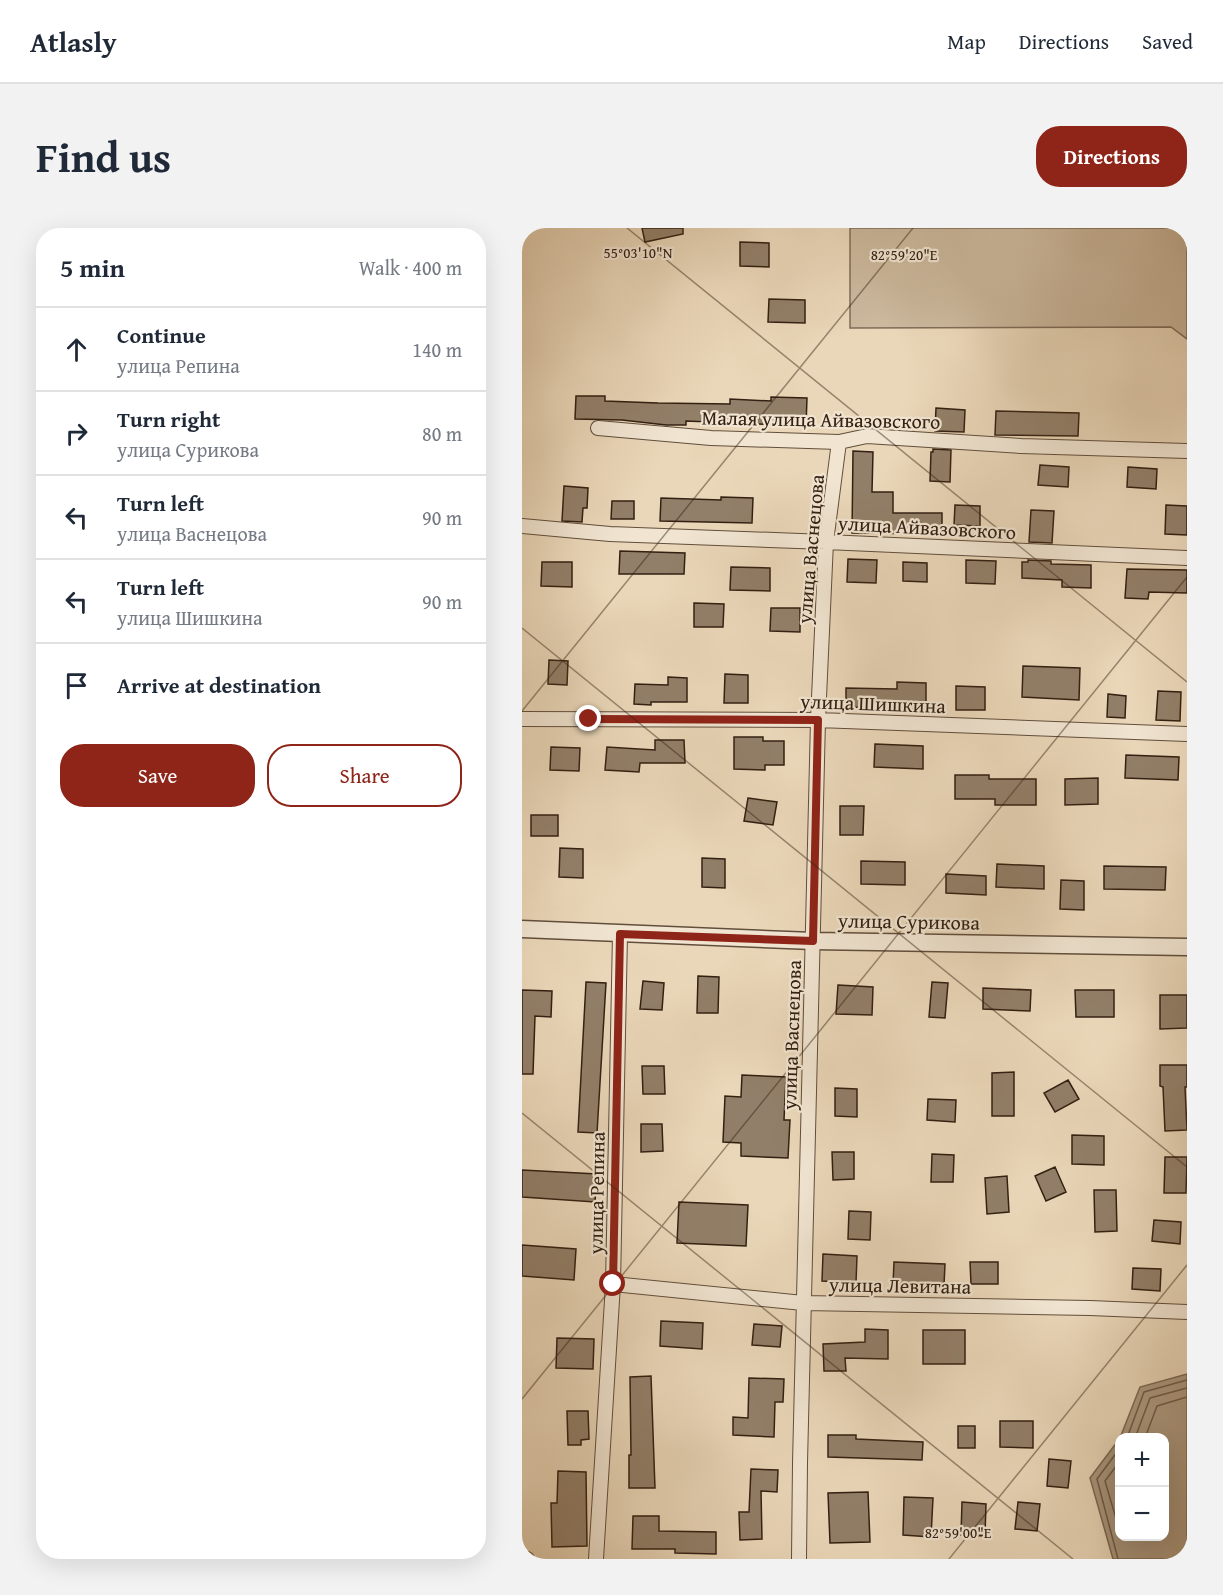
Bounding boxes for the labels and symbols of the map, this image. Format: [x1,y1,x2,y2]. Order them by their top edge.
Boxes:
text: 55°03'10"N [604,242,673,263]
text: 82°59'20"E [871,244,938,265]
street label: Малая улица Айвазовского [701,402,941,436]
street label: улица Васнецова [789,473,831,626]
street label: улица Айвазовского [836,508,1017,546]
street label: улица Шишкина [799,686,947,720]
route end [575,705,601,731]
street label: улица Сурикова [837,905,981,937]
street label: улица Васнецова [774,959,808,1111]
street label: улица Репина [580,1131,612,1256]
street label: улица Левитана [828,1269,972,1301]
route start [599,1270,625,1296]
text: 82°59'00"E [925,1522,992,1543]

